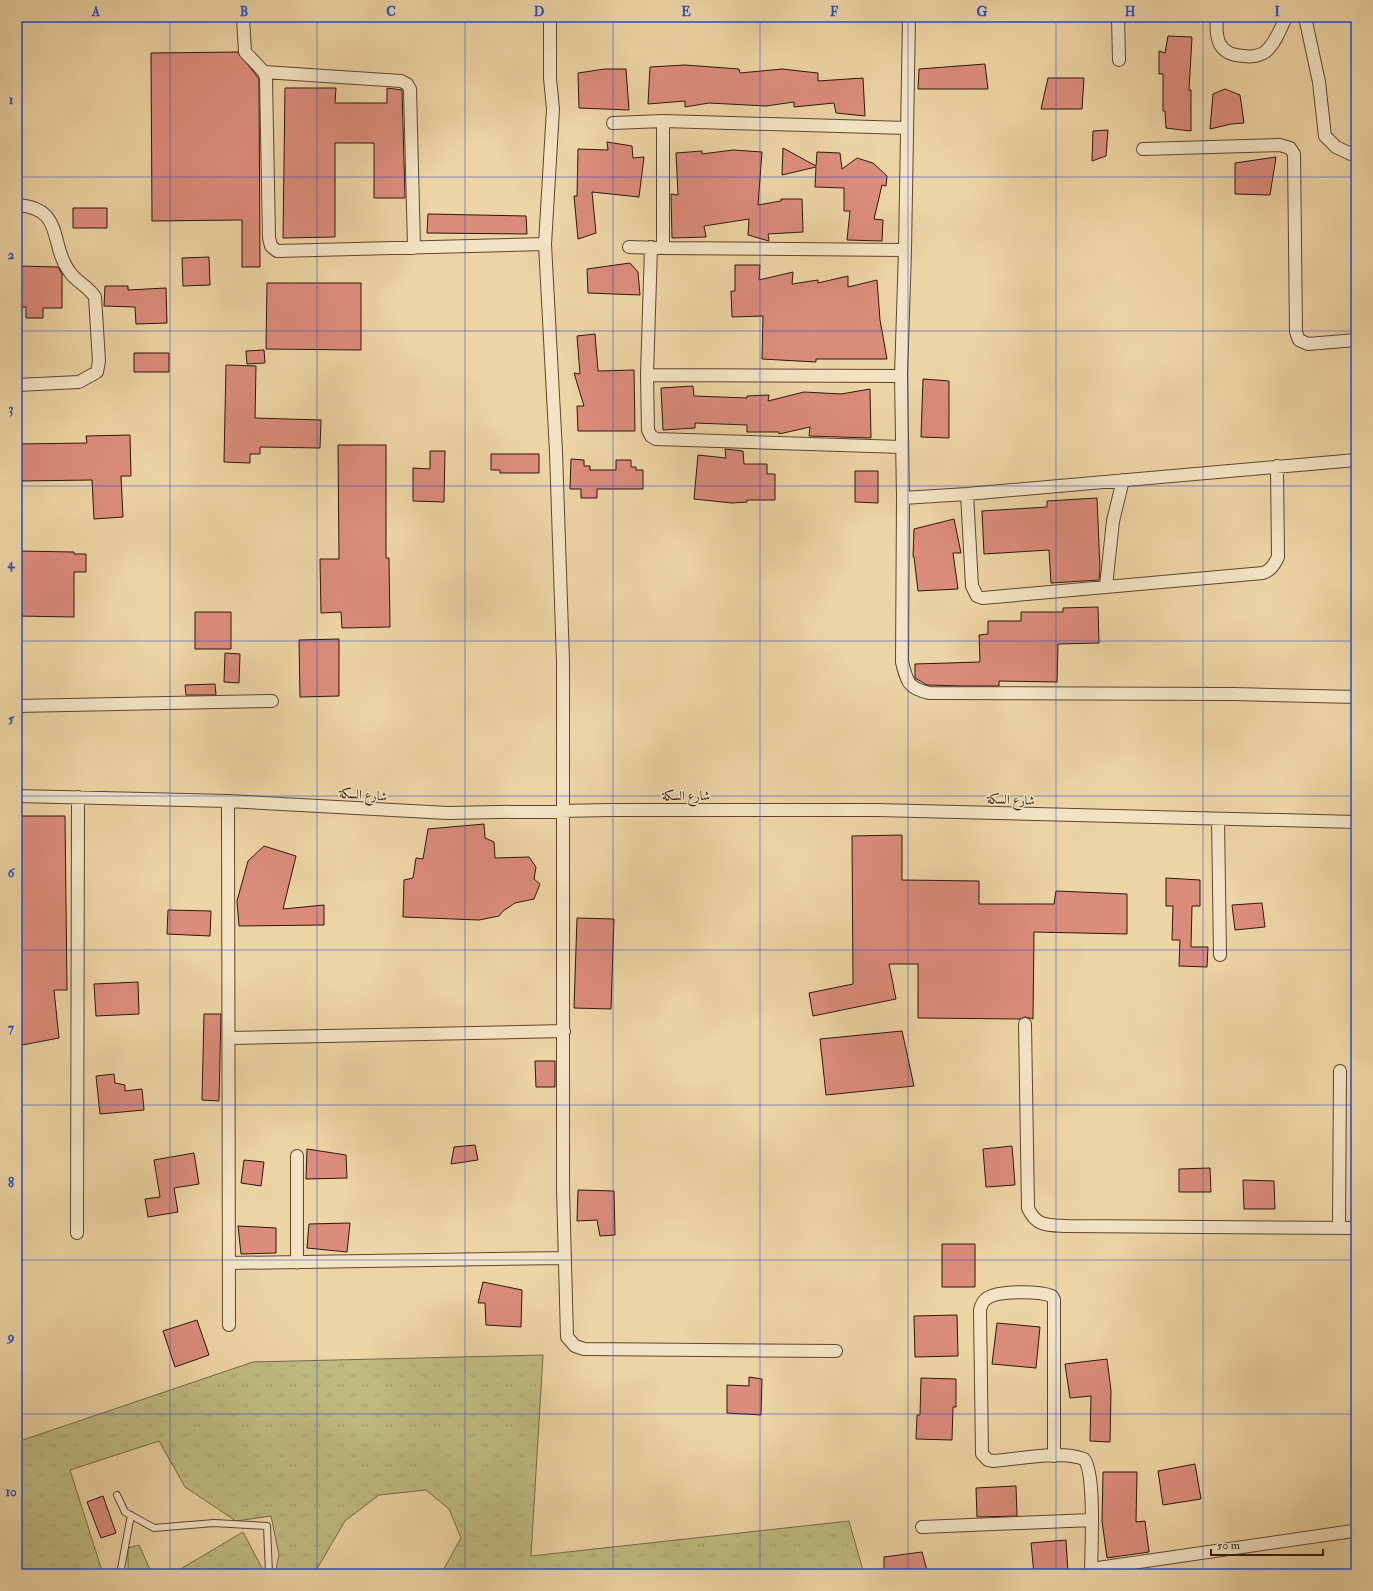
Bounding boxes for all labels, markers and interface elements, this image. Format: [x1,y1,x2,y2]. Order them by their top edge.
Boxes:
text: A [91,4,101,20]
text: B [240,4,248,20]
text: C [386,4,396,20]
text: D [534,4,545,20]
text: E [681,4,691,20]
text: F [830,4,839,20]
text: G [977,4,988,20]
text: H [1125,4,1136,20]
text: I [1274,4,1280,20]
text: 1 [9,92,14,108]
text: 2 [8,247,15,263]
text: 3 [9,401,14,417]
text: 4 [6,556,15,572]
text: 5 [8,711,14,727]
street label: شارع السكة [337,785,388,808]
street label: شارع السكة [661,788,710,807]
street label: شارع السكة [986,791,1035,812]
text: 6 [8,865,16,881]
text: 7 [8,1020,15,1036]
text: 8 [8,1175,14,1191]
text: 9 [6,1329,15,1345]
text: 10 [5,1484,17,1500]
scale bar [1211,1531,1323,1557]
text: 50 m [1217,1538,1241,1553]

